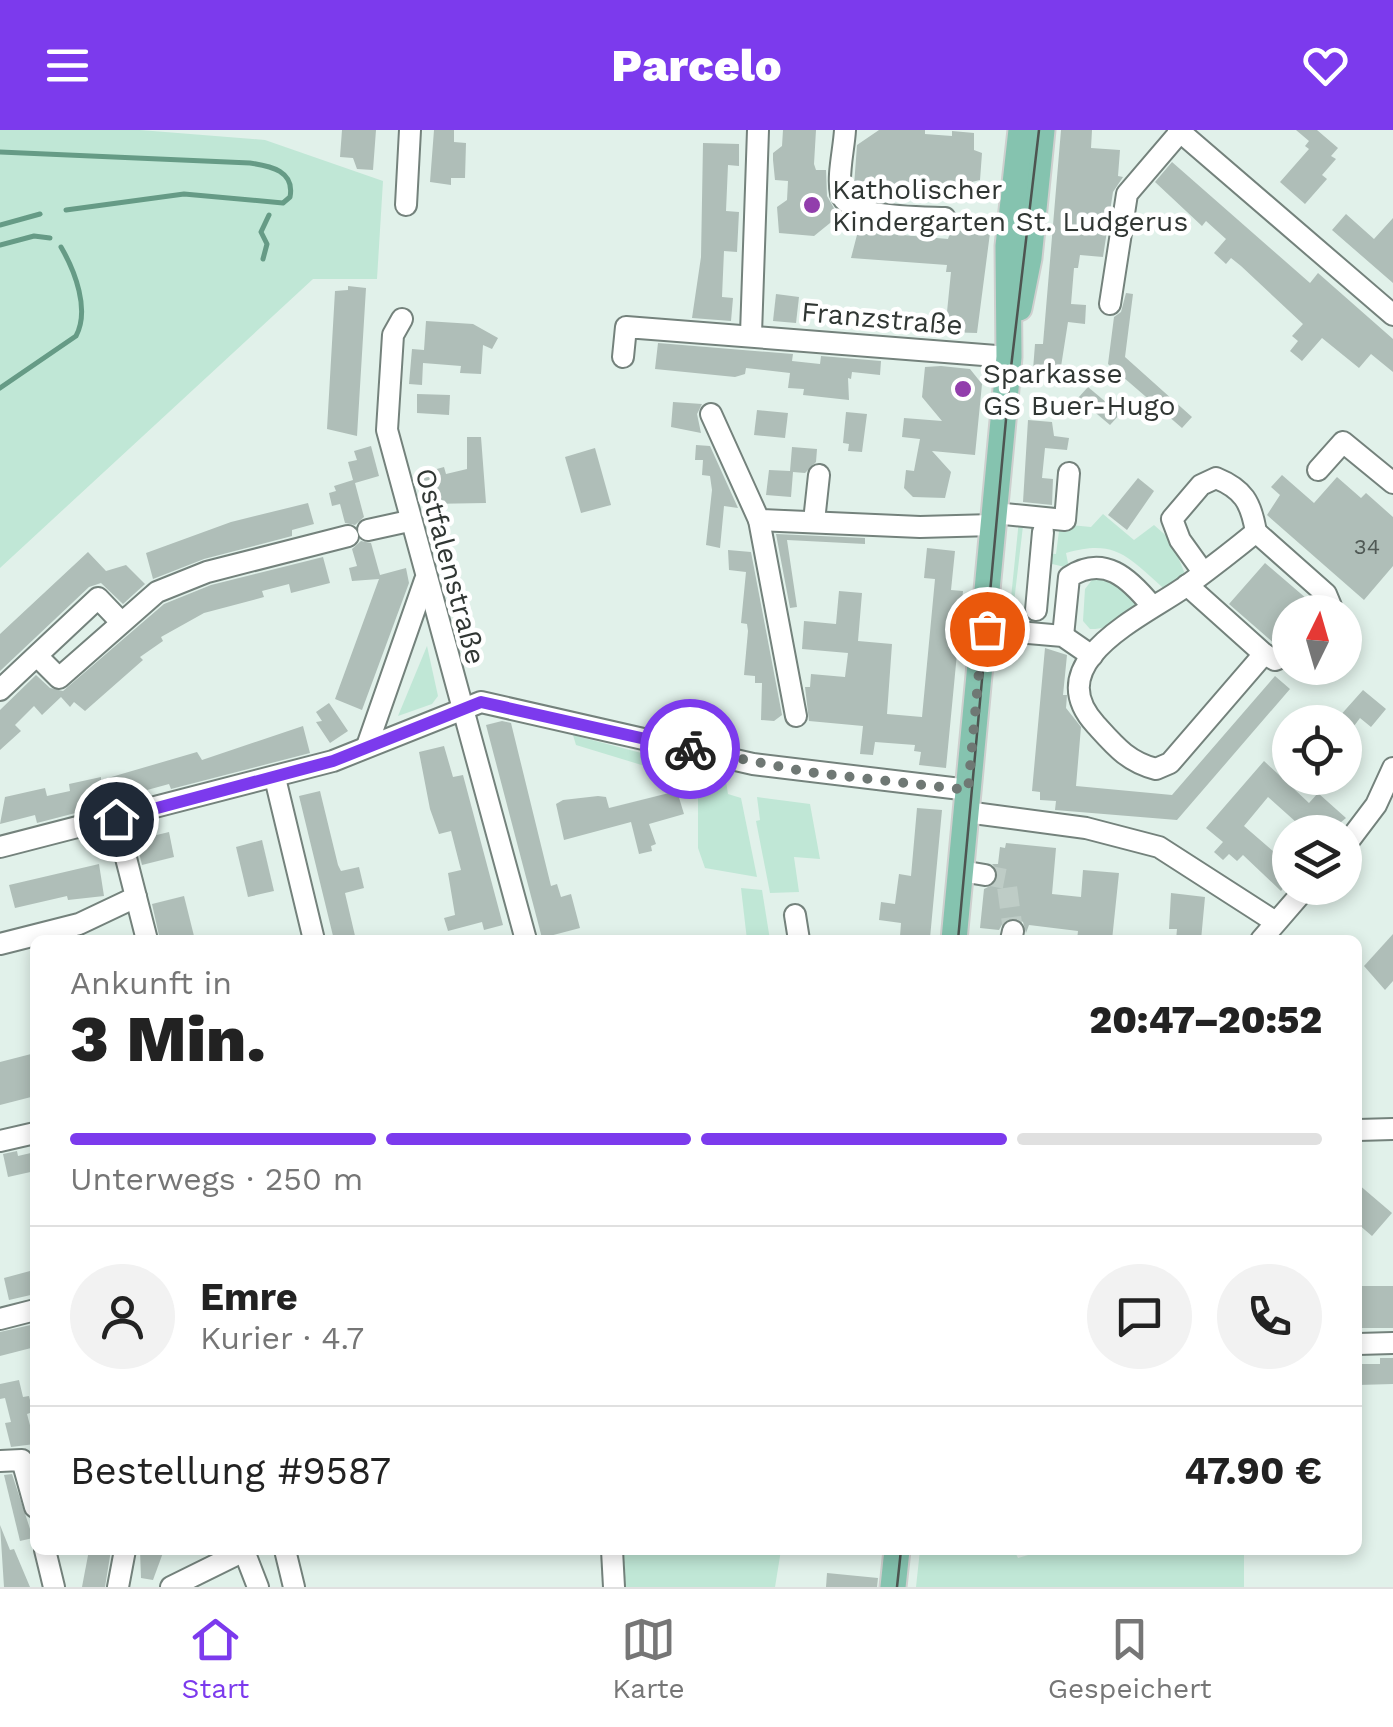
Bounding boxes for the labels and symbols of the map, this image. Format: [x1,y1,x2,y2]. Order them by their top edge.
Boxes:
place label: Katholischer Kindergarten St. Ludgerus [832,173,1188,238]
marker: Katholischer Kindergarten St. Ludgerus [801,194,823,216]
street label: Franzstraße [800,295,964,342]
place label: Sparkasse GS Buer-Hugo [983,357,1175,422]
marker: Sparkasse GS Buer-Hugo [952,378,974,400]
street label: Ostfalenstraße [408,464,493,668]
house number: 34 [1354,534,1380,559]
pin [945,587,1030,672]
north arrow [1272,595,1362,685]
courier [640,699,740,799]
pin [74,777,159,862]

